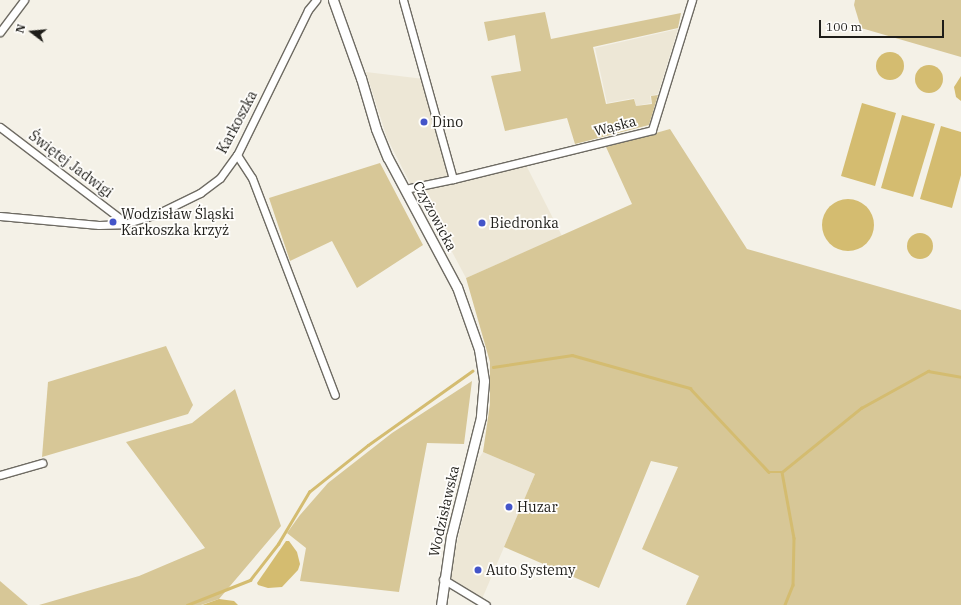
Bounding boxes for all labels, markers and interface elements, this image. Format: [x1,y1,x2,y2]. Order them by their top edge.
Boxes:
north arrow [12,12,52,52]
scale bar [821,12,946,38]
text: 100 m [826,19,862,34]
text: N [13,23,28,35]
street label: Karkoszka [213,88,261,156]
street label: Wąska [592,112,638,140]
place label: Dino [432,114,463,130]
marker: Dino [419,117,429,127]
street label: Świętej Jadwigi [26,127,116,201]
street label: Czyżowicka [410,178,460,254]
place label: Wodzisław Śląski Karkoszka krzyż [121,206,234,238]
place label: Biedronka [490,215,559,231]
marker: Wodzisław Śląski Karkoszka krzyż [108,217,118,227]
marker: Biedronka [477,218,487,228]
street label: Wodzisławska [425,464,463,558]
place label: Huzar [517,499,558,515]
marker: Huzar [504,502,514,512]
place label: Auto Systemy [486,562,575,578]
marker: Auto Systemy [473,565,483,575]

